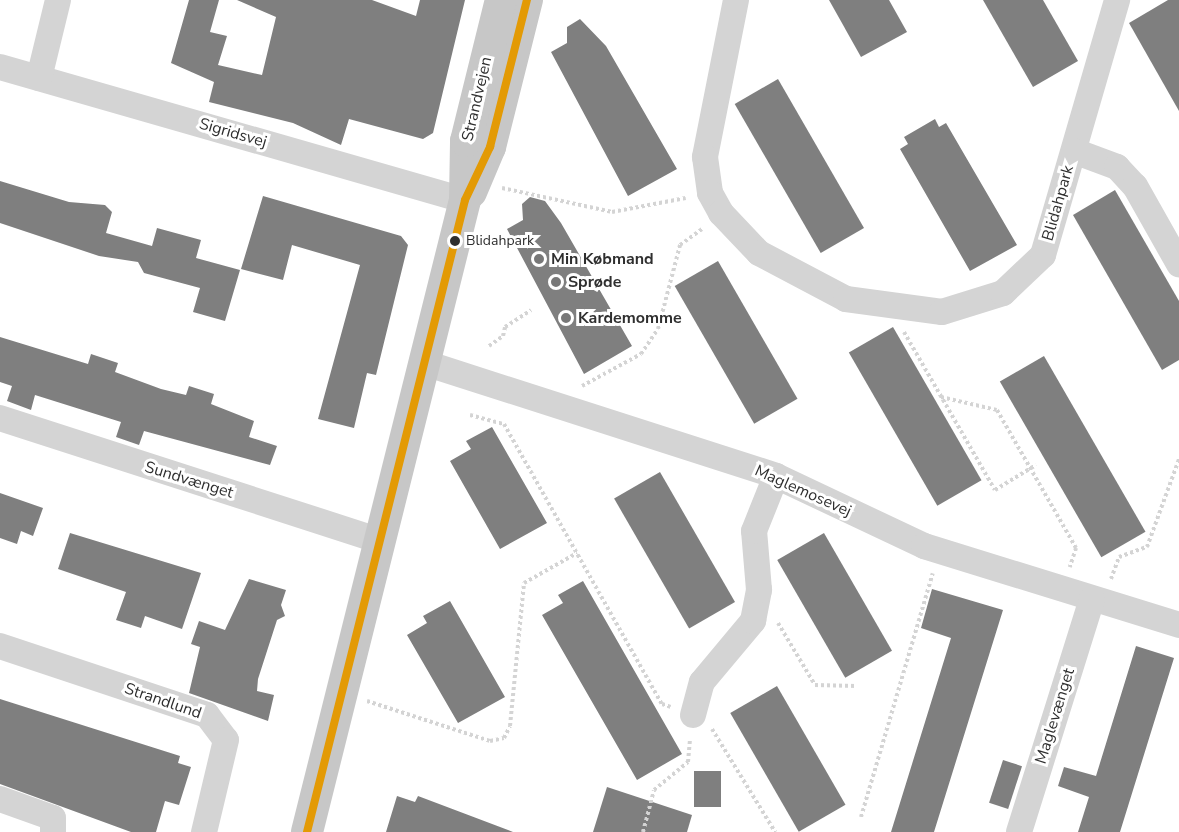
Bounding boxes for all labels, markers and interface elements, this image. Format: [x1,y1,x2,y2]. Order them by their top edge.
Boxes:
street label: Strandvejen [458,55,496,143]
street label: Sigridsvej [197,114,269,152]
street label: Blidahpark [1038,163,1078,243]
place label: Blidahpark [466,233,534,249]
marker: Blidahpark [449,235,461,247]
place label: Min Købmand [551,249,654,269]
marker: Min Købmand [532,252,546,266]
place label: Sprøde [568,272,621,292]
marker: Sprøde [549,275,563,289]
place label: Kardemomme [578,308,682,328]
marker: Kardemomme [559,311,573,325]
street label: Sundvænget [142,457,236,503]
street label: Maglemosevej [752,461,854,521]
street label: Maglevænget [1031,666,1079,766]
street label: Strandlund [122,679,204,723]

